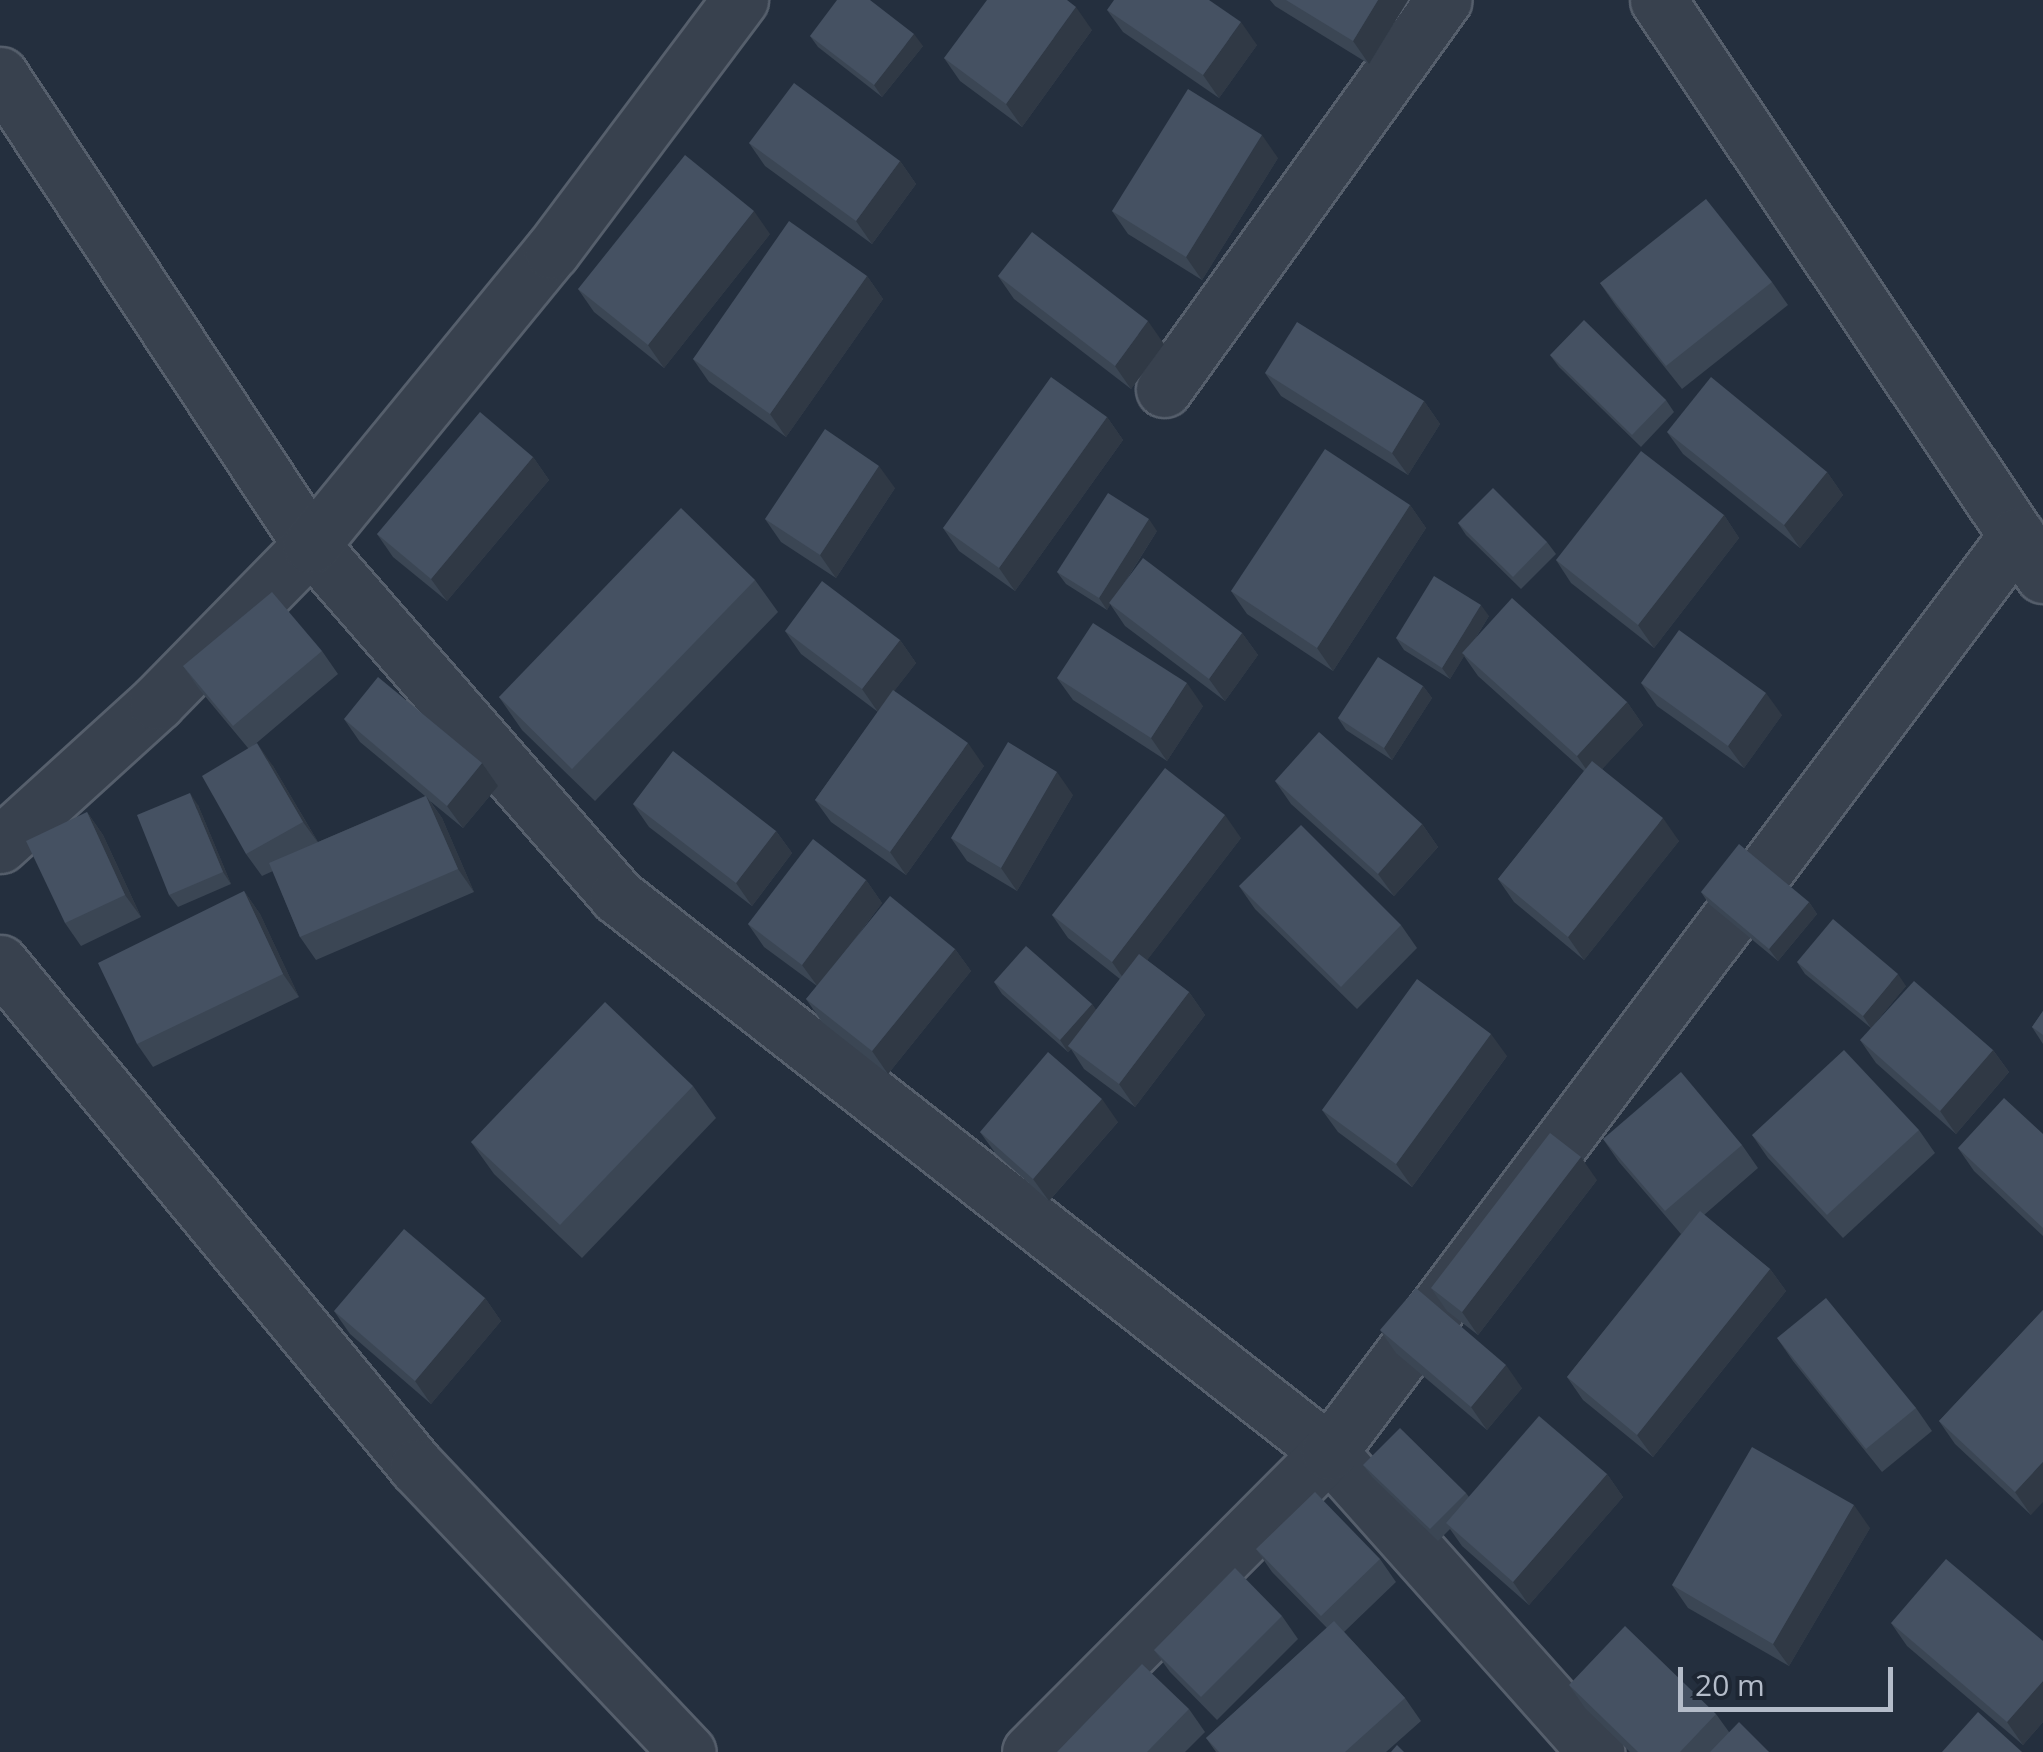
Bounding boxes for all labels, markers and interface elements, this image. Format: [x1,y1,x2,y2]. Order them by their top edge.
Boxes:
scale bar [1683,1647,1898,1709]
text: 20 m [1695,1664,1765,1705]

